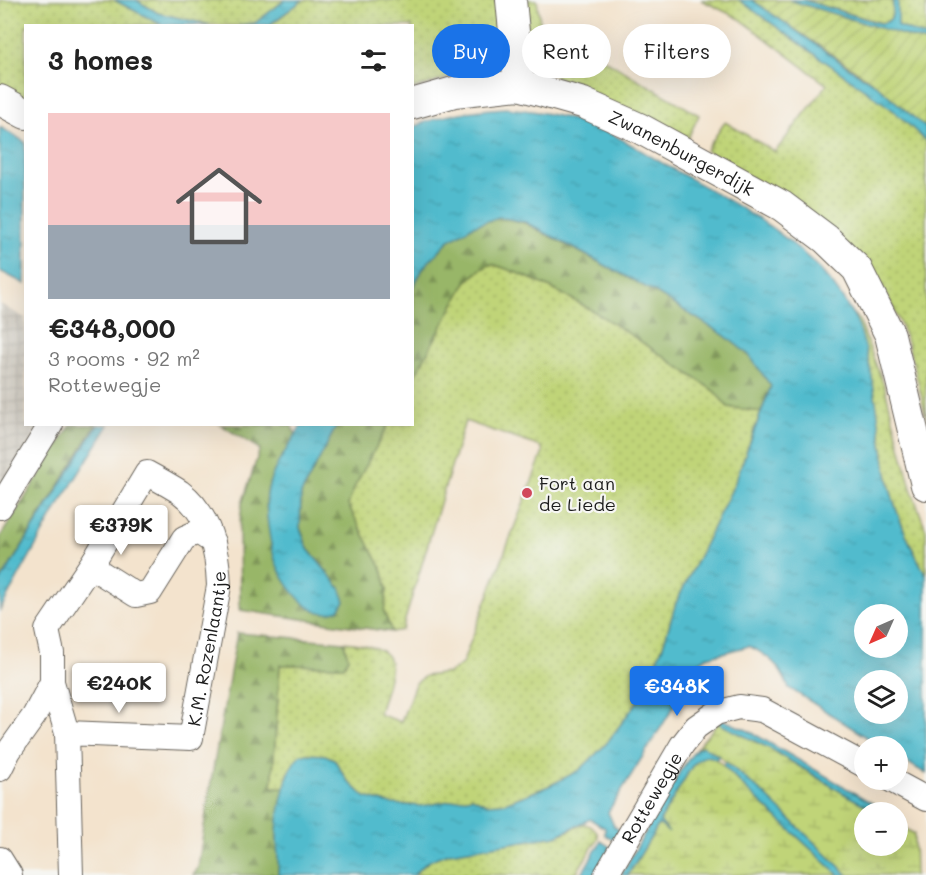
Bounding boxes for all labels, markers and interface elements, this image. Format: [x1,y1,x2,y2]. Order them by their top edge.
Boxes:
chip: Buy [432,24,510,78]
chip: Rent [522,24,611,78]
chip: Filters [623,24,731,78]
text: 3 homes [48,43,153,77]
icon: filters [357,44,390,77]
street label: Zwanenburgerdijk [605,104,759,201]
icon: home [165,152,273,260]
text: €348,000 [48,311,175,345]
text: 3 rooms · 92 m² [48,345,200,371]
text: Rottewegje [48,371,161,397]
place label: Fort aan de Liede [539,471,616,516]
marker: Fort aan de Liede [520,486,534,500]
pin: €379K [79,505,163,556]
text: €379K [89,511,153,537]
street label: K.M. Rozenlaantje [181,570,231,728]
north arrow [854,604,908,658]
map controls [854,604,908,856]
pin: €240K [77,663,161,714]
pin: €348K [635,666,719,717]
text: €240K [86,669,152,695]
button: layers [854,670,908,724]
text: €348K [644,672,710,698]
button: + [854,736,908,790]
street label: Rottewegje [615,747,688,847]
button: − [854,802,908,856]

